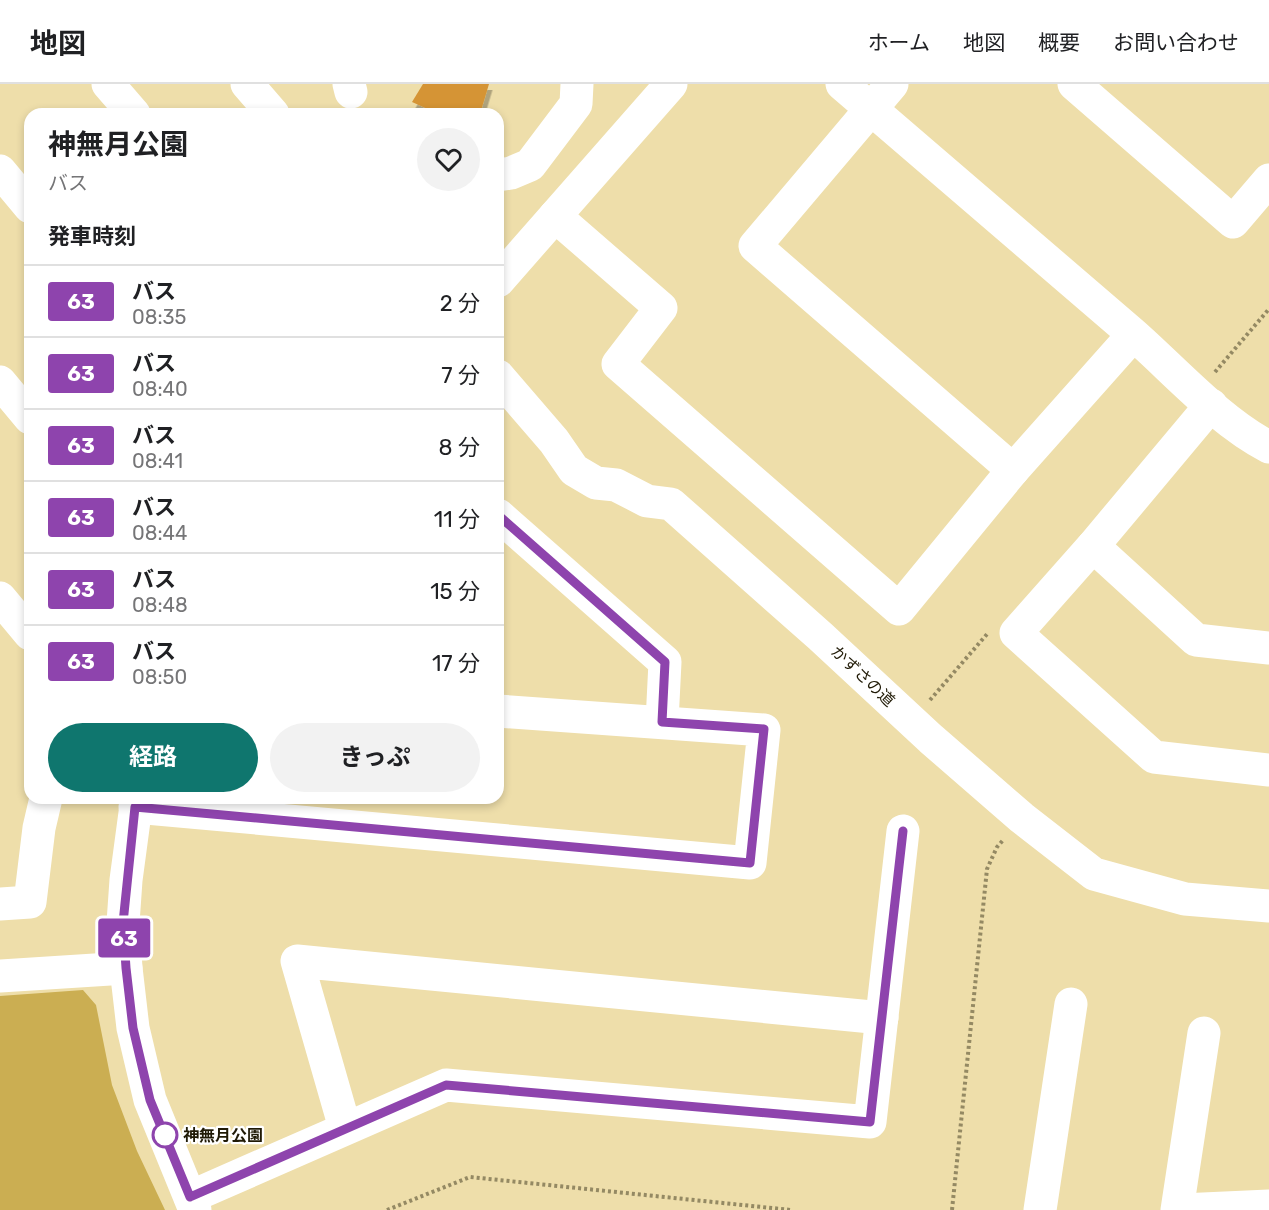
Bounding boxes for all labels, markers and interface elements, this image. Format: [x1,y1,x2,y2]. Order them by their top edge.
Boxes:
text: 地図 [30,27,86,60]
text: ホーム [868,30,930,55]
text: 地図 [963,30,1005,55]
text: 概要 [1038,30,1080,55]
text: お問い合わせ [1113,30,1239,55]
text: 神無月公園 [48,128,188,161]
button: heart [417,128,480,191]
text: バス [48,171,88,195]
text: 発車時刻 [48,223,136,250]
text: バス [132,278,176,305]
text: 63 [67,289,95,314]
text: 2 分 [440,290,480,317]
text: 08:35 [132,305,186,329]
text: バス [132,350,176,377]
text: 63 [67,361,95,386]
text: 7 分 [441,362,480,389]
text: 08:40 [132,377,188,401]
text: バス [132,422,176,449]
text: 63 [67,433,95,458]
text: 8 分 [439,434,480,461]
text: 08:41 [132,449,183,473]
text: バス [132,494,176,521]
text: 63 [67,505,95,530]
text: 11 分 [434,506,480,533]
text: 08:44 [132,521,187,545]
text: バス [132,566,176,593]
text: 63 [67,577,95,602]
text: 15 分 [430,578,480,605]
text: 08:48 [132,593,188,617]
text: バス [132,638,176,665]
street label: かずさの道 [827,642,899,710]
text: 63 [67,649,95,674]
text: 17 分 [432,650,480,677]
text: 08:50 [132,665,187,689]
button: 経路 [48,723,258,792]
button: きっぷ [270,723,480,792]
line badge: 63 [97,918,151,958]
text: 63 [110,926,138,951]
marker: 神無月公園 [152,1122,178,1148]
place label: 神無月公園 [183,1126,263,1145]

